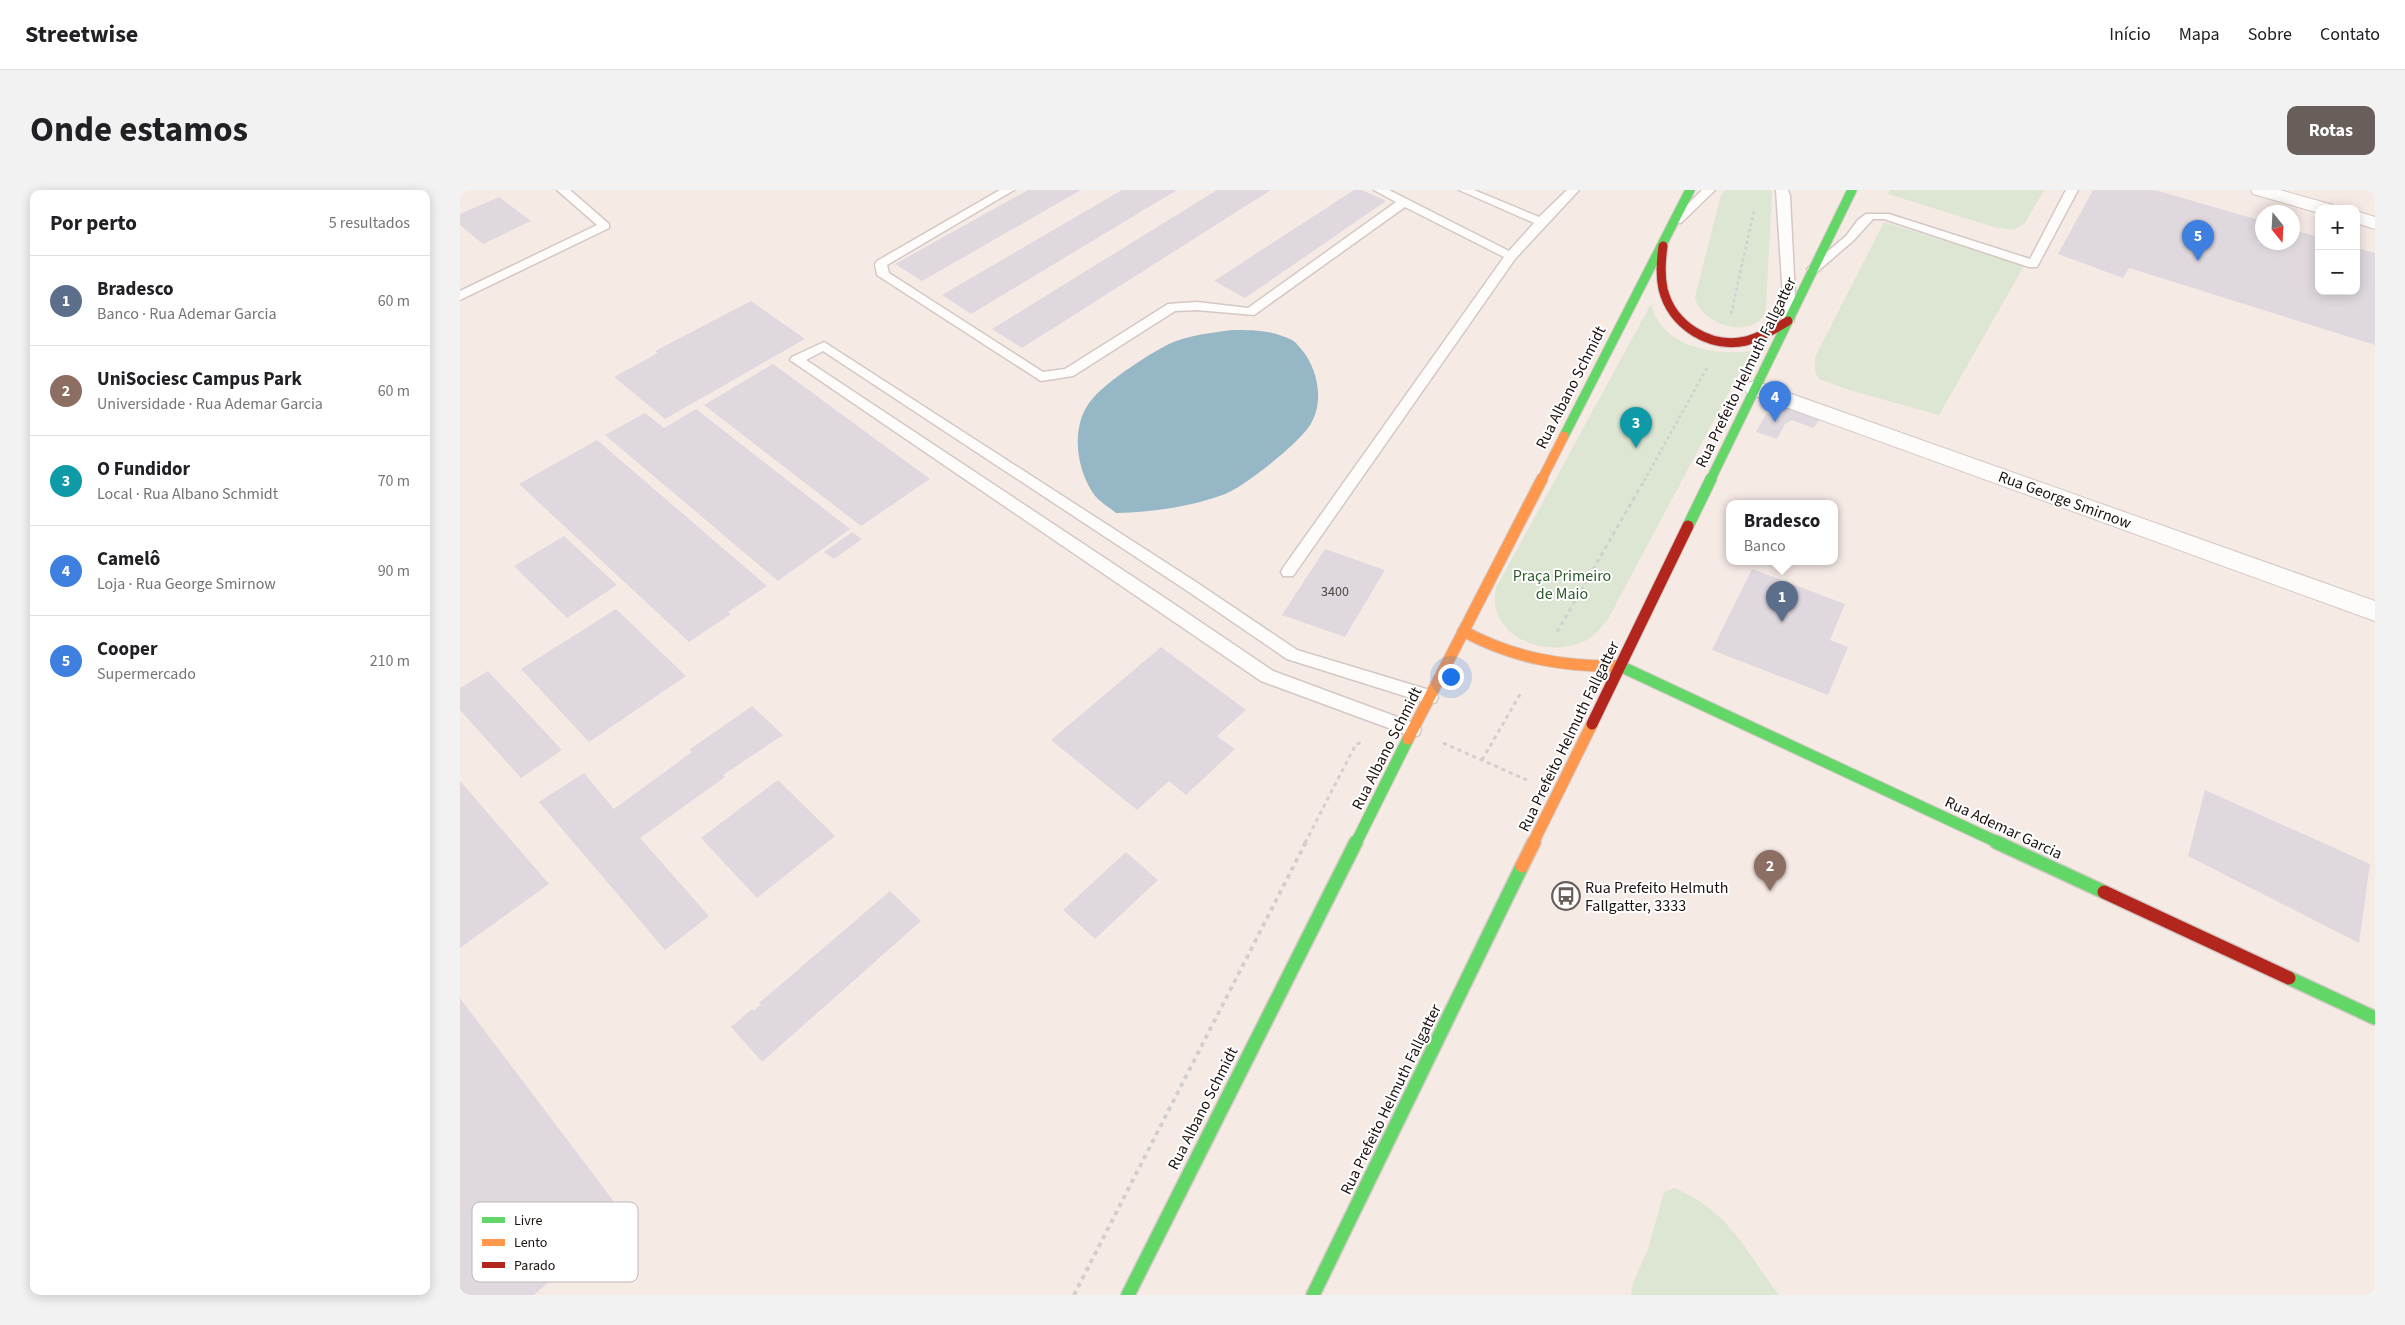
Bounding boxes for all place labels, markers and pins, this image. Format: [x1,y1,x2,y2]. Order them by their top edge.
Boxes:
pin: 5 [2182,220,2214,261]
pin: 4 [1759,381,1791,422]
pin: 3 [1620,407,1652,448]
pin: 1 [1766,581,1798,622]
pin: 2 [1754,850,1786,891]
place label: Rua Prefeito Helmuth Fallgatter, 3333 [1585,877,1728,917]
bus stop icon: Rua Prefeito Helmuth Fallgatter, 3333 [1551,881,1581,911]

